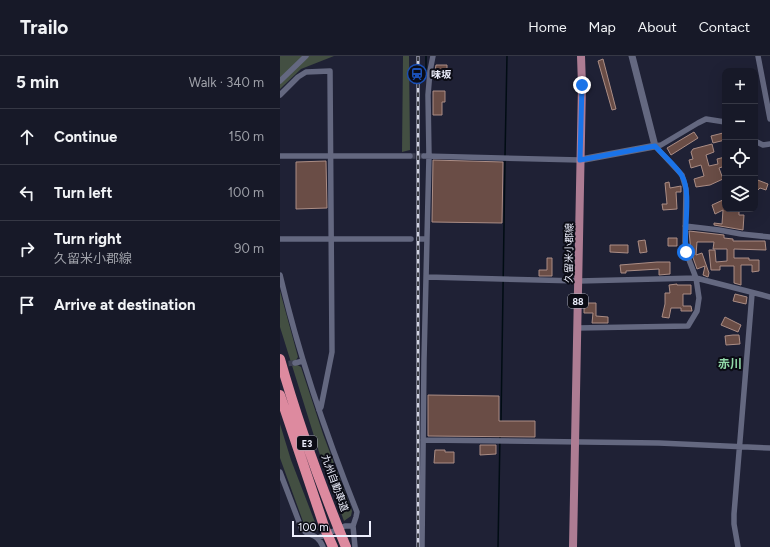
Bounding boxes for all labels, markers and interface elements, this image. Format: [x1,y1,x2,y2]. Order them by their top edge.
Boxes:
text: Trailo [20,16,68,39]
text: Home [528,19,567,36]
text: Map [589,19,616,36]
text: About [638,19,677,36]
text: Contact [699,19,750,36]
station icon: 味坂 [406,63,428,85]
place label: 味坂 [431,68,452,81]
map controls [722,68,758,212]
button: + [722,68,758,104]
text: 5 min [16,72,59,92]
text: Walk · 340 m [189,75,264,90]
route end [573,76,591,94]
button: − [722,104,758,140]
icon: ahead [16,126,38,148]
text: Continue [54,128,117,146]
text: 150 m [229,129,264,144]
button: locate [722,140,758,176]
button: layers [722,176,758,212]
icon: left [16,182,38,204]
text: Turn left [54,184,112,202]
text: 100 m [228,185,264,200]
street label: 久留米小郡線 [562,223,576,283]
text: Turn right [54,230,122,248]
icon: right [16,238,38,260]
text: 90 m [234,241,264,256]
route start [677,243,695,261]
text: 久留米小郡線 [54,251,132,266]
icon: arrive [16,294,38,316]
road number: 88 [568,294,588,308]
text: Arrive at destination [54,296,195,314]
district label: 赤川 [718,357,742,371]
road number: E3 [297,436,317,450]
street label: 九州自動車道 [319,453,351,513]
scale bar [292,519,371,538]
text: 100 m [298,521,329,534]

